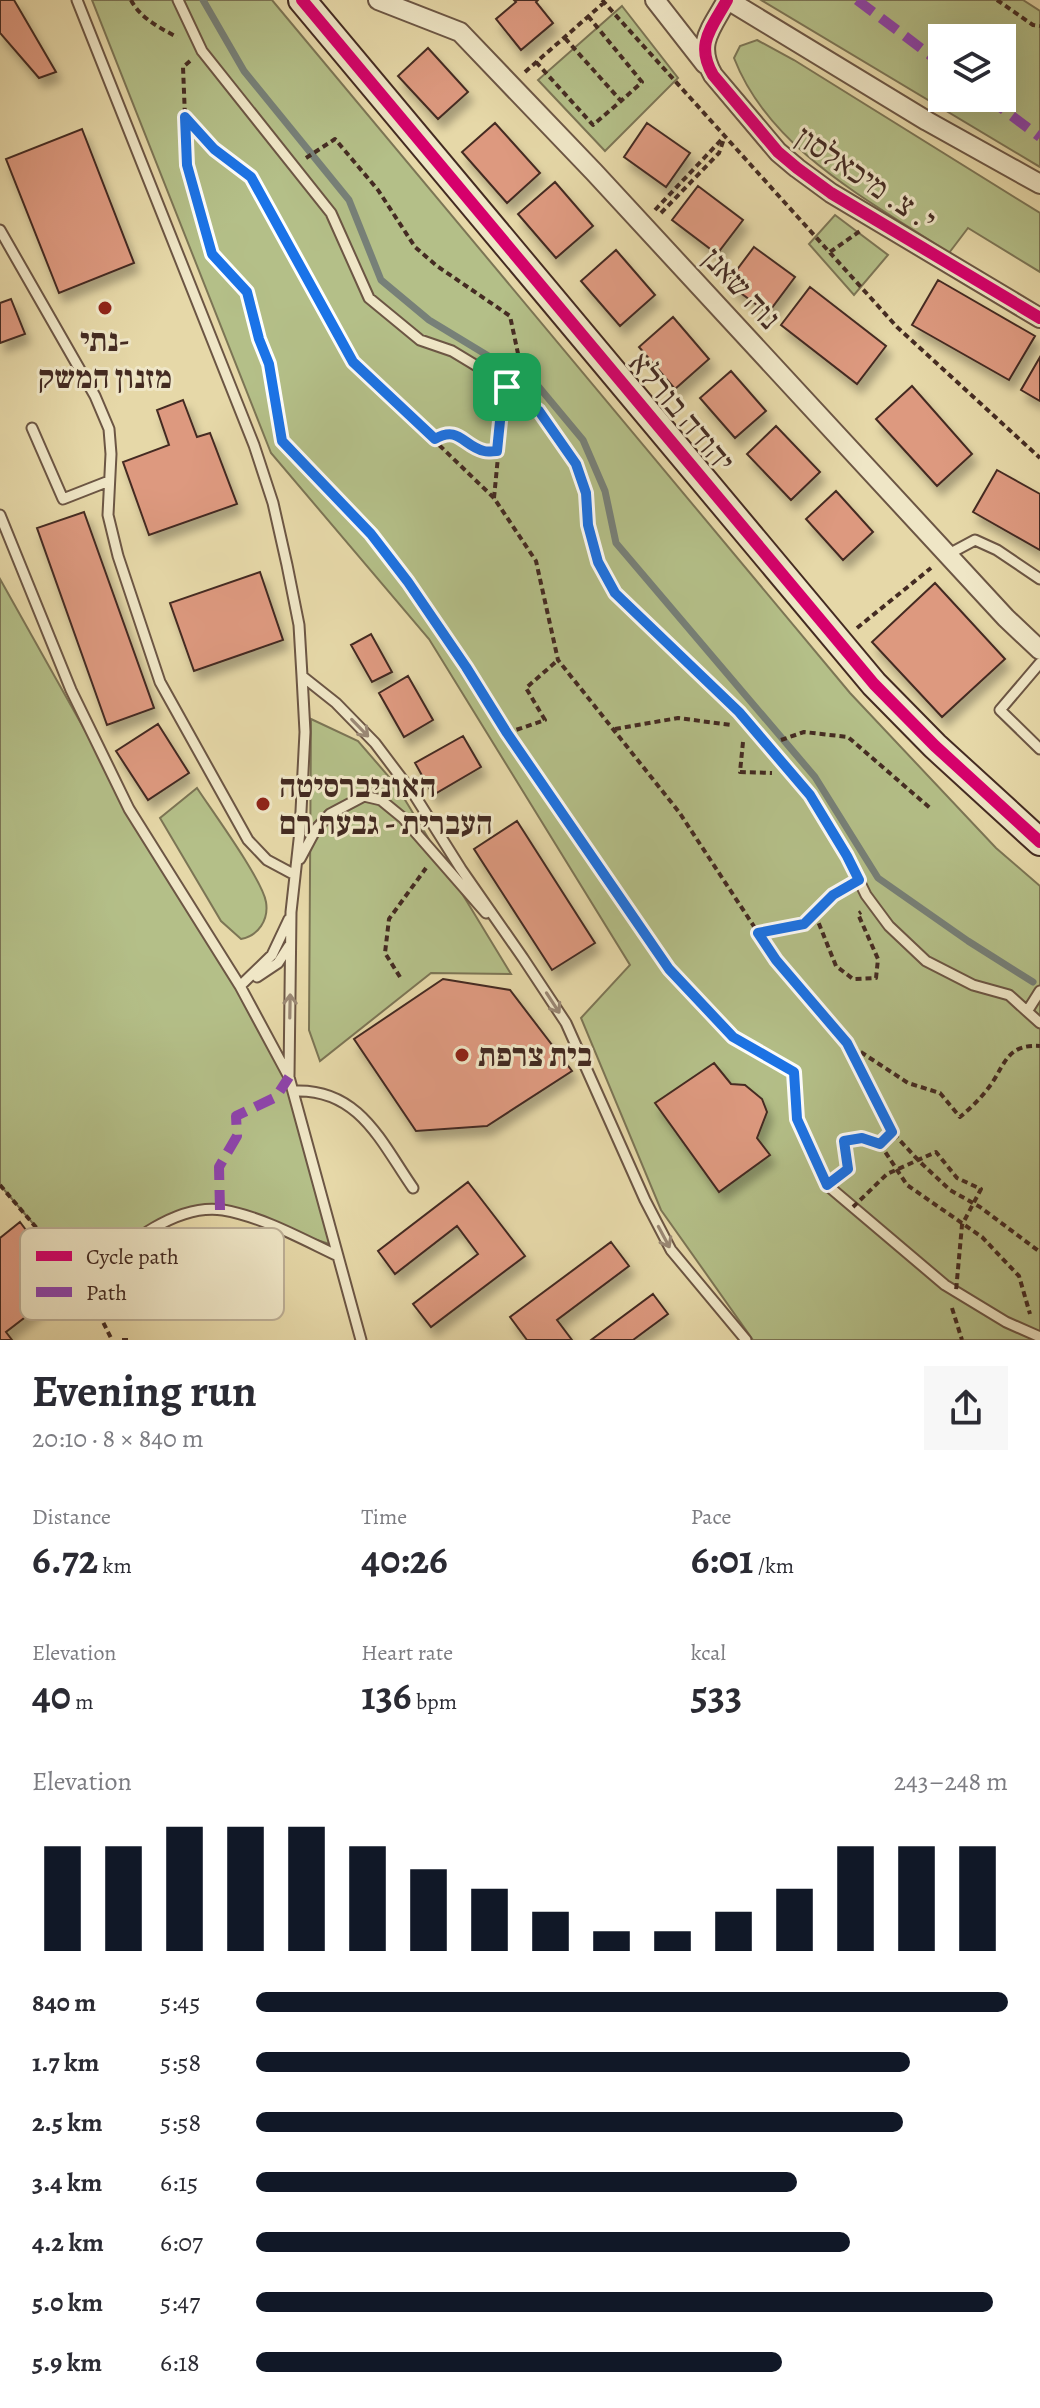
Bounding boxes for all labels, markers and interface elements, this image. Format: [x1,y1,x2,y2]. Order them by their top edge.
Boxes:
map controls [928,24,1016,112]
button: layers [928,24,1016,112]
street label: י. צ. מיכאלסון [787,115,945,241]
street label: נוה שאנן [693,238,791,338]
marker: נתי- מזנון המשק [96,299,114,317]
place label: נתי- מזנון המשק [38,318,172,399]
street label: יהודה בורלא [619,343,745,481]
pin [473,353,541,421]
icon: arrive [485,365,529,409]
one-way arrow [350,718,369,737]
place label: האוניברסיטה העברית - גבעת רם [279,764,493,845]
marker: האוניברסיטה העברית - גבעת רם [254,795,272,813]
one-way arrow [544,991,561,1013]
one-way arrow [282,993,298,1020]
place label: בית צרפת [478,1033,592,1077]
marker: בית צרפת [453,1046,471,1064]
one-way arrow [657,1225,673,1248]
legend [20,1228,284,1320]
text: Cycle path [86,1242,179,1272]
text: Path [86,1278,127,1308]
text: Evening run [32,1361,257,1421]
button: share [924,1366,1008,1450]
text: 20:10 · 8 × 840 m [32,1421,204,1456]
text: Distance [32,1502,111,1532]
text: Time [361,1502,407,1532]
text: Pace [691,1502,731,1532]
text: 6.72 [32,1532,98,1587]
text: 40:26 [361,1532,448,1587]
text: 6:01 [691,1532,753,1587]
text: km [98,1551,132,1581]
text: /km [753,1551,794,1581]
text: Elevation [32,1638,116,1668]
text: Heart rate [361,1638,453,1668]
text: kcal [691,1638,726,1668]
text: 40 [32,1668,71,1723]
text: 136 [361,1668,412,1723]
text: 533 [691,1668,742,1723]
text: m [71,1687,94,1717]
text: bpm [412,1687,457,1717]
text: Elevation [32,1764,132,1799]
text: 243–248 m [894,1764,1008,1799]
text: 840 m [32,1985,96,2020]
text: 5:45 [160,1985,200,2020]
text: 1.7 km [32,2045,99,2080]
text: 5:58 [160,2045,201,2080]
text: 2.5 km [32,2105,103,2140]
text: 5:58 [160,2105,201,2140]
text: 3.4 km [32,2165,102,2200]
text: 6:15 [160,2165,198,2200]
text: 4.2 km [32,2225,104,2260]
text: 6:07 [160,2225,203,2260]
text: 5.0 km [32,2285,103,2320]
text: 5:47 [160,2285,200,2320]
text: 5.9 km [32,2345,102,2380]
text: 6:18 [160,2345,200,2380]

